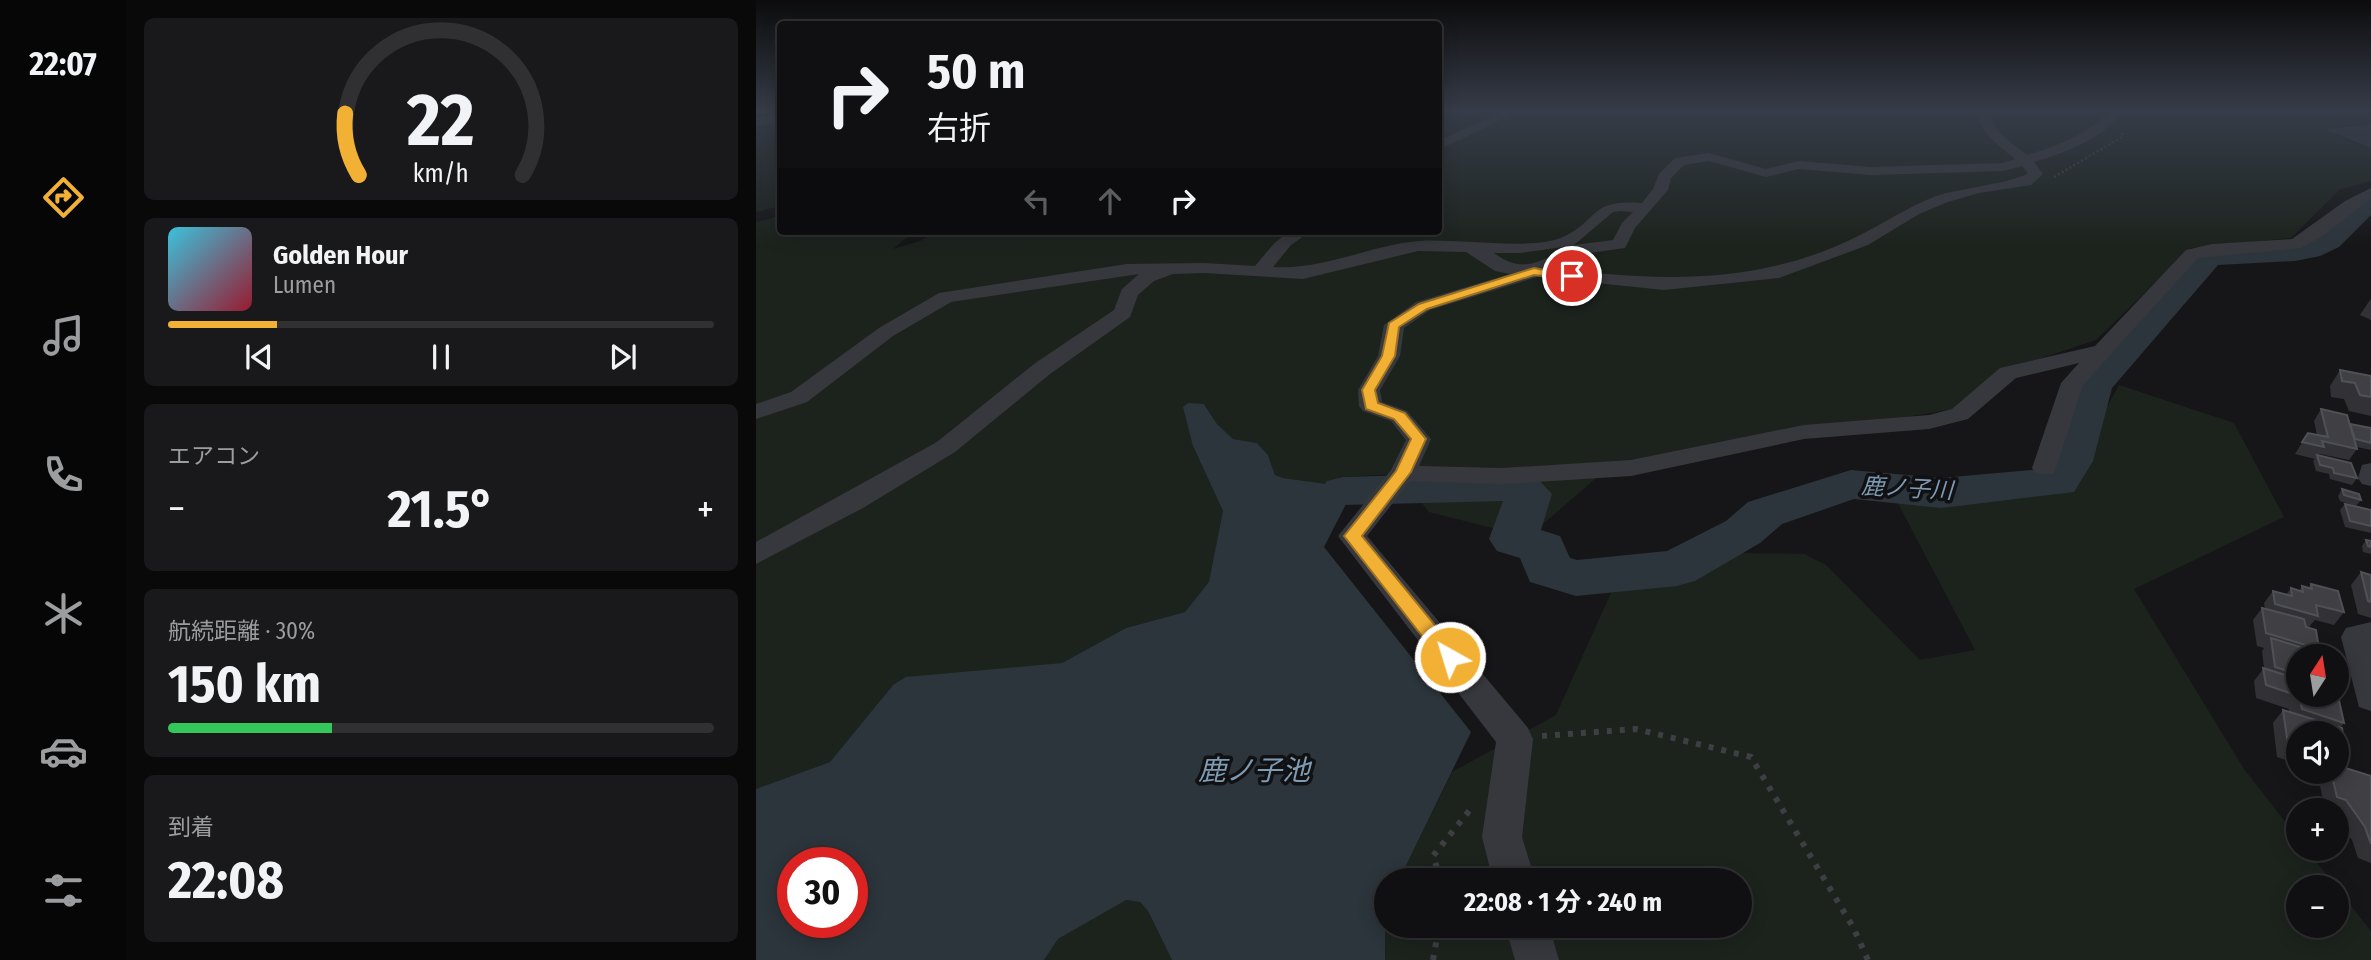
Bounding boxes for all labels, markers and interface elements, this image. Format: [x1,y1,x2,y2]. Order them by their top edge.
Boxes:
text: 50 m [927,42,1025,101]
text: 22:07 [29,45,97,83]
icon: right [812,49,903,140]
text: 22 [406,77,475,164]
text: 右折 [927,109,991,147]
text: km/h [413,159,469,189]
icon: directions [39,173,88,222]
icon: left [1018,182,1056,220]
icon: ahead [1091,182,1129,220]
icon: right [1164,182,1202,220]
text: Golden Hour [273,240,408,271]
pin [1542,246,1602,306]
icon: arrive [1553,257,1591,295]
text: Lumen [273,271,336,299]
icon: music [39,311,88,360]
icon: previous [240,338,278,376]
icon: pause [422,338,460,376]
icon: next [604,338,642,376]
text: エアコン [168,442,260,470]
icon: phone [39,450,88,499]
water label: 鹿ノ子川 [1860,472,1957,505]
text: 21.5° [387,478,494,541]
text: − [168,486,185,532]
text: + [697,486,714,532]
icon: climate [39,589,88,638]
text: 航続距離 · 30% [168,617,315,645]
position arrow [1413,620,1487,694]
north arrow [2286,644,2348,707]
map controls [2286,644,2349,938]
text: 150 km [168,653,321,716]
button: sound [2286,721,2349,784]
icon: car [39,727,88,776]
water label: 鹿ノ子池 [1198,754,1313,787]
button: + [2286,798,2349,861]
text: 到着 [168,813,214,841]
speed limit sign: 30 [777,847,868,938]
text: 22:08 [168,849,284,912]
icon: filters [39,866,88,915]
button: − [2286,875,2349,938]
text: 22:08 · 1 分 · 240 m [1464,887,1662,918]

